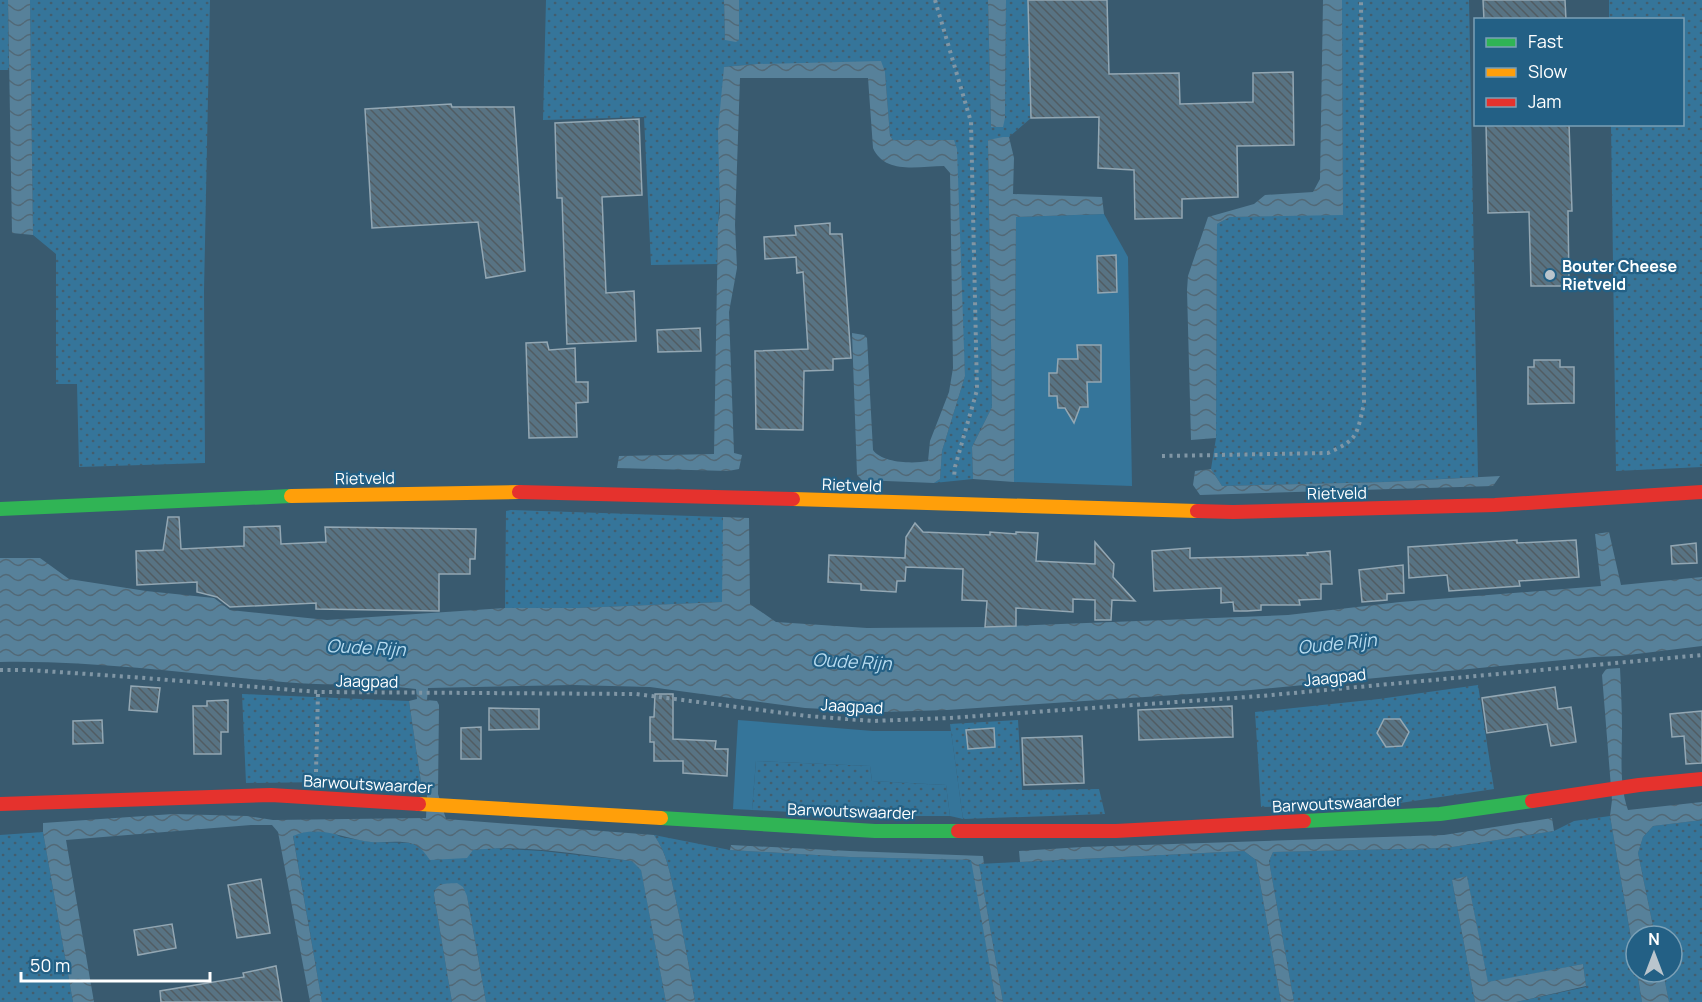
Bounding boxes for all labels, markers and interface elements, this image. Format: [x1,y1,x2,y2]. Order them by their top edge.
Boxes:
legend [1474,18,1684,126]
text: Fast [1528,29,1563,53]
text: Slow [1528,59,1568,83]
text: Jam [1528,89,1562,113]
place label: Bouter Cheese Rietveld [1562,255,1677,295]
marker: Bouter Cheese Rietveld [1543,268,1557,282]
street label: Rietveld [335,466,395,490]
street label: Rietveld [822,473,882,497]
street label: Rietveld [1307,481,1367,505]
water label: Oude Rijn [1296,627,1379,659]
water label: Oude Rijn [326,633,408,661]
water label: Oude Rijn [812,647,894,675]
street label: Jaagpad [1303,663,1367,691]
street label: Jaagpad [336,669,398,693]
street label: Jaagpad [820,693,884,719]
street label: Barwoutswaarder [303,770,434,798]
street label: Barwoutswaarder [1272,789,1403,817]
street label: Barwoutswaarder [787,798,917,824]
north arrow [1624,924,1684,984]
text: N [1648,928,1660,950]
scale bar [21,945,210,983]
text: 50 m [30,953,70,977]

